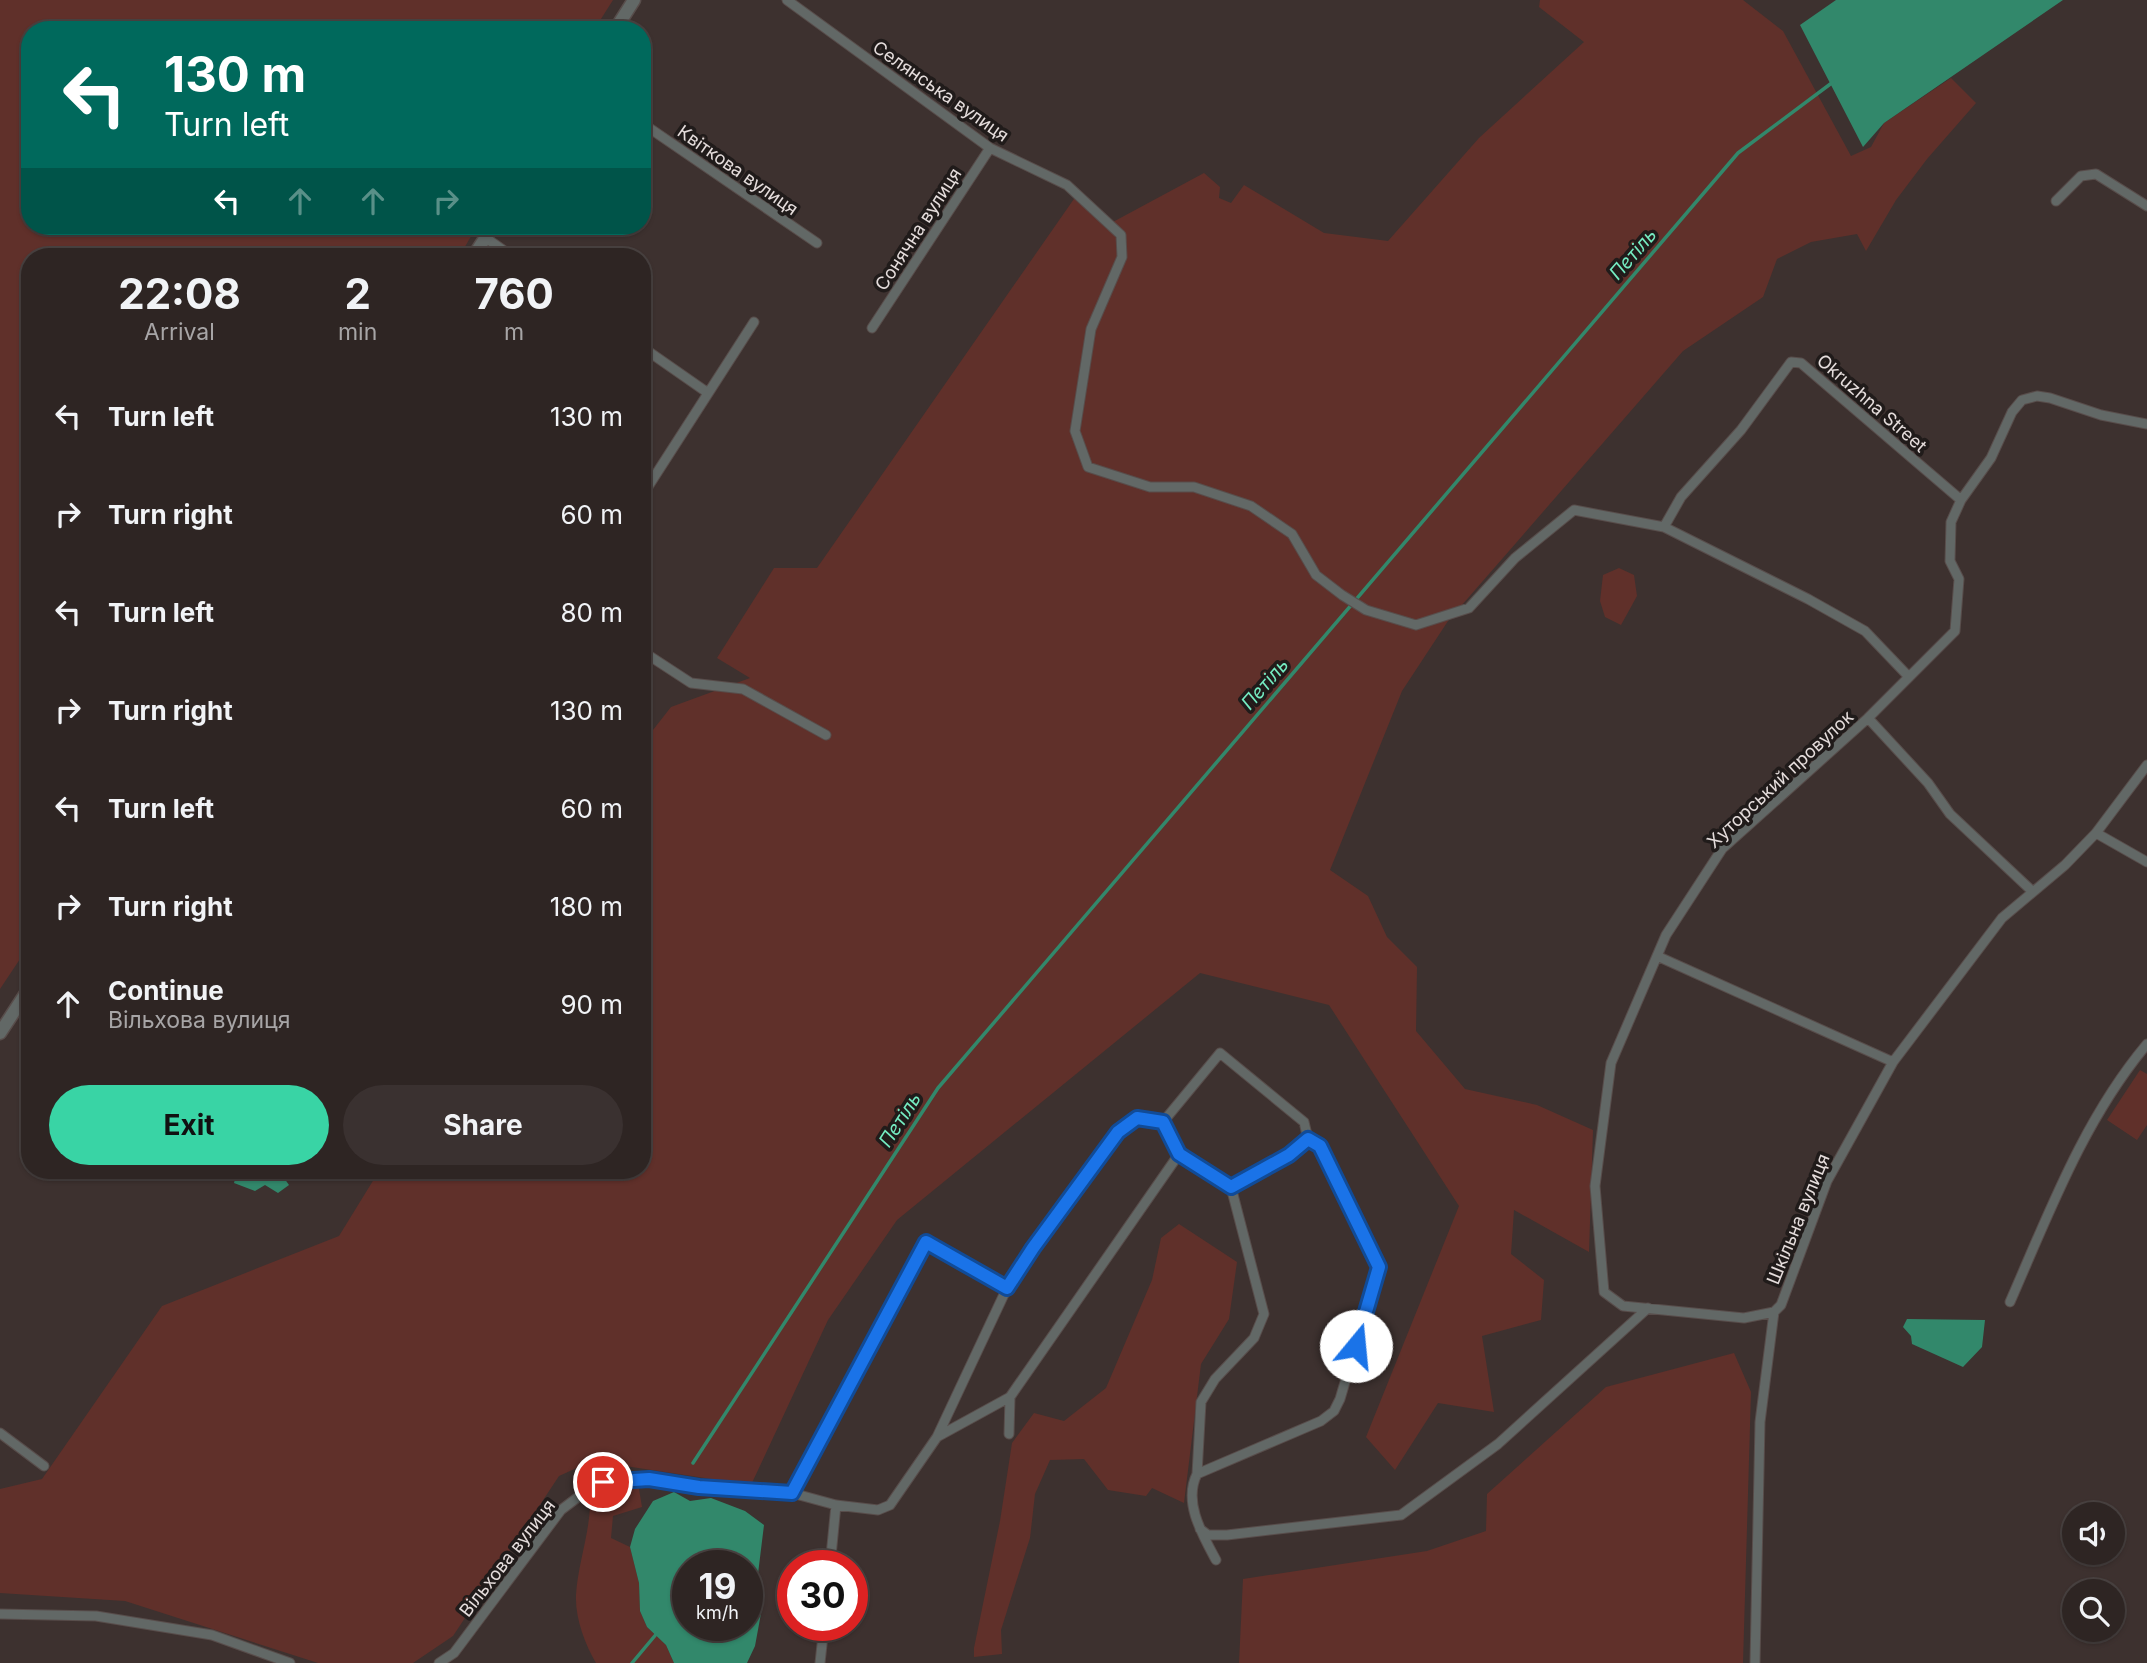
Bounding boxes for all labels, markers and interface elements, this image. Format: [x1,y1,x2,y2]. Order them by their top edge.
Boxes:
street label: Селянська вулиця [869,36,1013,146]
text: 130 m [164,45,306,104]
icon: left [49,49,140,140]
text: Turn left [164,105,289,144]
street label: Квіткова вулиця [674,121,802,219]
street label: Сонячна вулиця [871,164,965,294]
icon: left [208,182,246,220]
icon: ahead [281,182,319,220]
icon: ahead [354,182,392,220]
icon: right [427,182,465,220]
water label: Петіль [1605,224,1661,284]
text: 22:08 [118,268,241,319]
text: 2 [344,268,371,319]
text: 760 [474,268,554,319]
text: Arrival [144,318,215,346]
text: min [338,318,377,346]
text: m [504,318,524,346]
street label: Okruzhna Street [1813,350,1931,456]
icon: left [49,397,87,435]
text: Turn left [108,401,214,432]
text: 130 m [550,401,623,432]
icon: right [49,495,87,533]
text: Turn right [108,499,233,530]
text: 60 m [560,499,623,530]
icon: left [49,593,87,631]
text: Turn left [108,597,214,628]
text: 80 m [560,597,623,628]
water label: Петіль [1237,654,1293,714]
icon: right [49,691,87,729]
text: Turn right [108,695,233,726]
text: 130 m [550,695,623,726]
street label: Хуторський провулок [1703,706,1857,852]
icon: left [49,789,87,827]
text: Turn left [108,793,214,824]
text: 60 m [560,793,623,824]
icon: right [49,887,87,925]
text: Turn right [108,891,233,922]
text: 180 m [550,891,623,922]
text: Continue [108,975,224,1006]
icon: ahead [49,985,87,1023]
text: 90 m [560,989,623,1020]
text: Вільхова вулиця [108,1006,291,1034]
button: Exit [49,1085,329,1165]
button: Share [343,1085,623,1165]
water label: Петіль [874,1088,926,1152]
street label: Шкільна вулиця [1762,1151,1834,1287]
position arrow [1319,1309,1393,1383]
pin [573,1452,633,1512]
icon: arrive [584,1463,622,1501]
street label: Вільхова вулиця [455,1495,559,1621]
map controls [2062,1502,2125,1642]
button: sound [2062,1502,2125,1565]
speed limit sign: 30 [777,1550,868,1641]
text: 19 [699,1565,736,1607]
button: search [2062,1579,2125,1642]
text: km/h [696,1602,739,1623]

